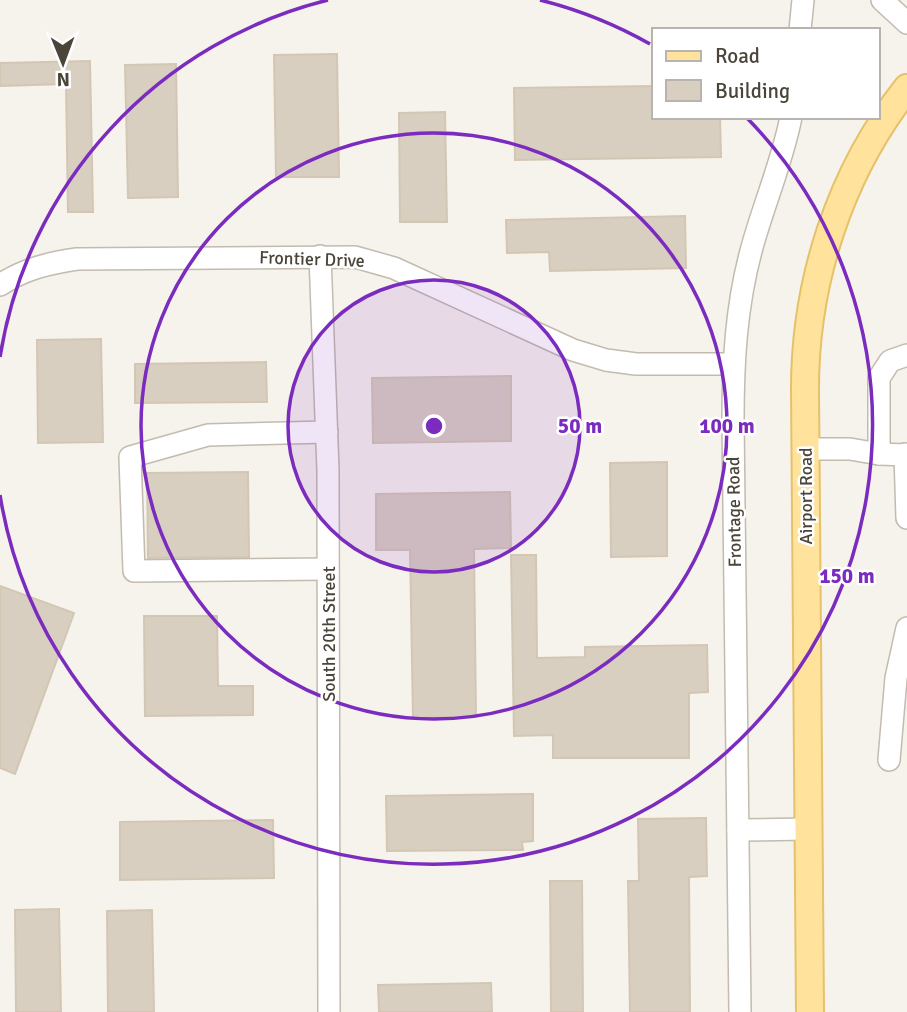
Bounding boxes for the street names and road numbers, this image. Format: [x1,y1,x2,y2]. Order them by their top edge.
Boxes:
street label: Frontier Drive [259,246,365,272]
street label: Airport Road [795,447,817,545]
street label: Frontage Road [722,456,746,568]
street label: South 20th Street [318,566,340,702]

